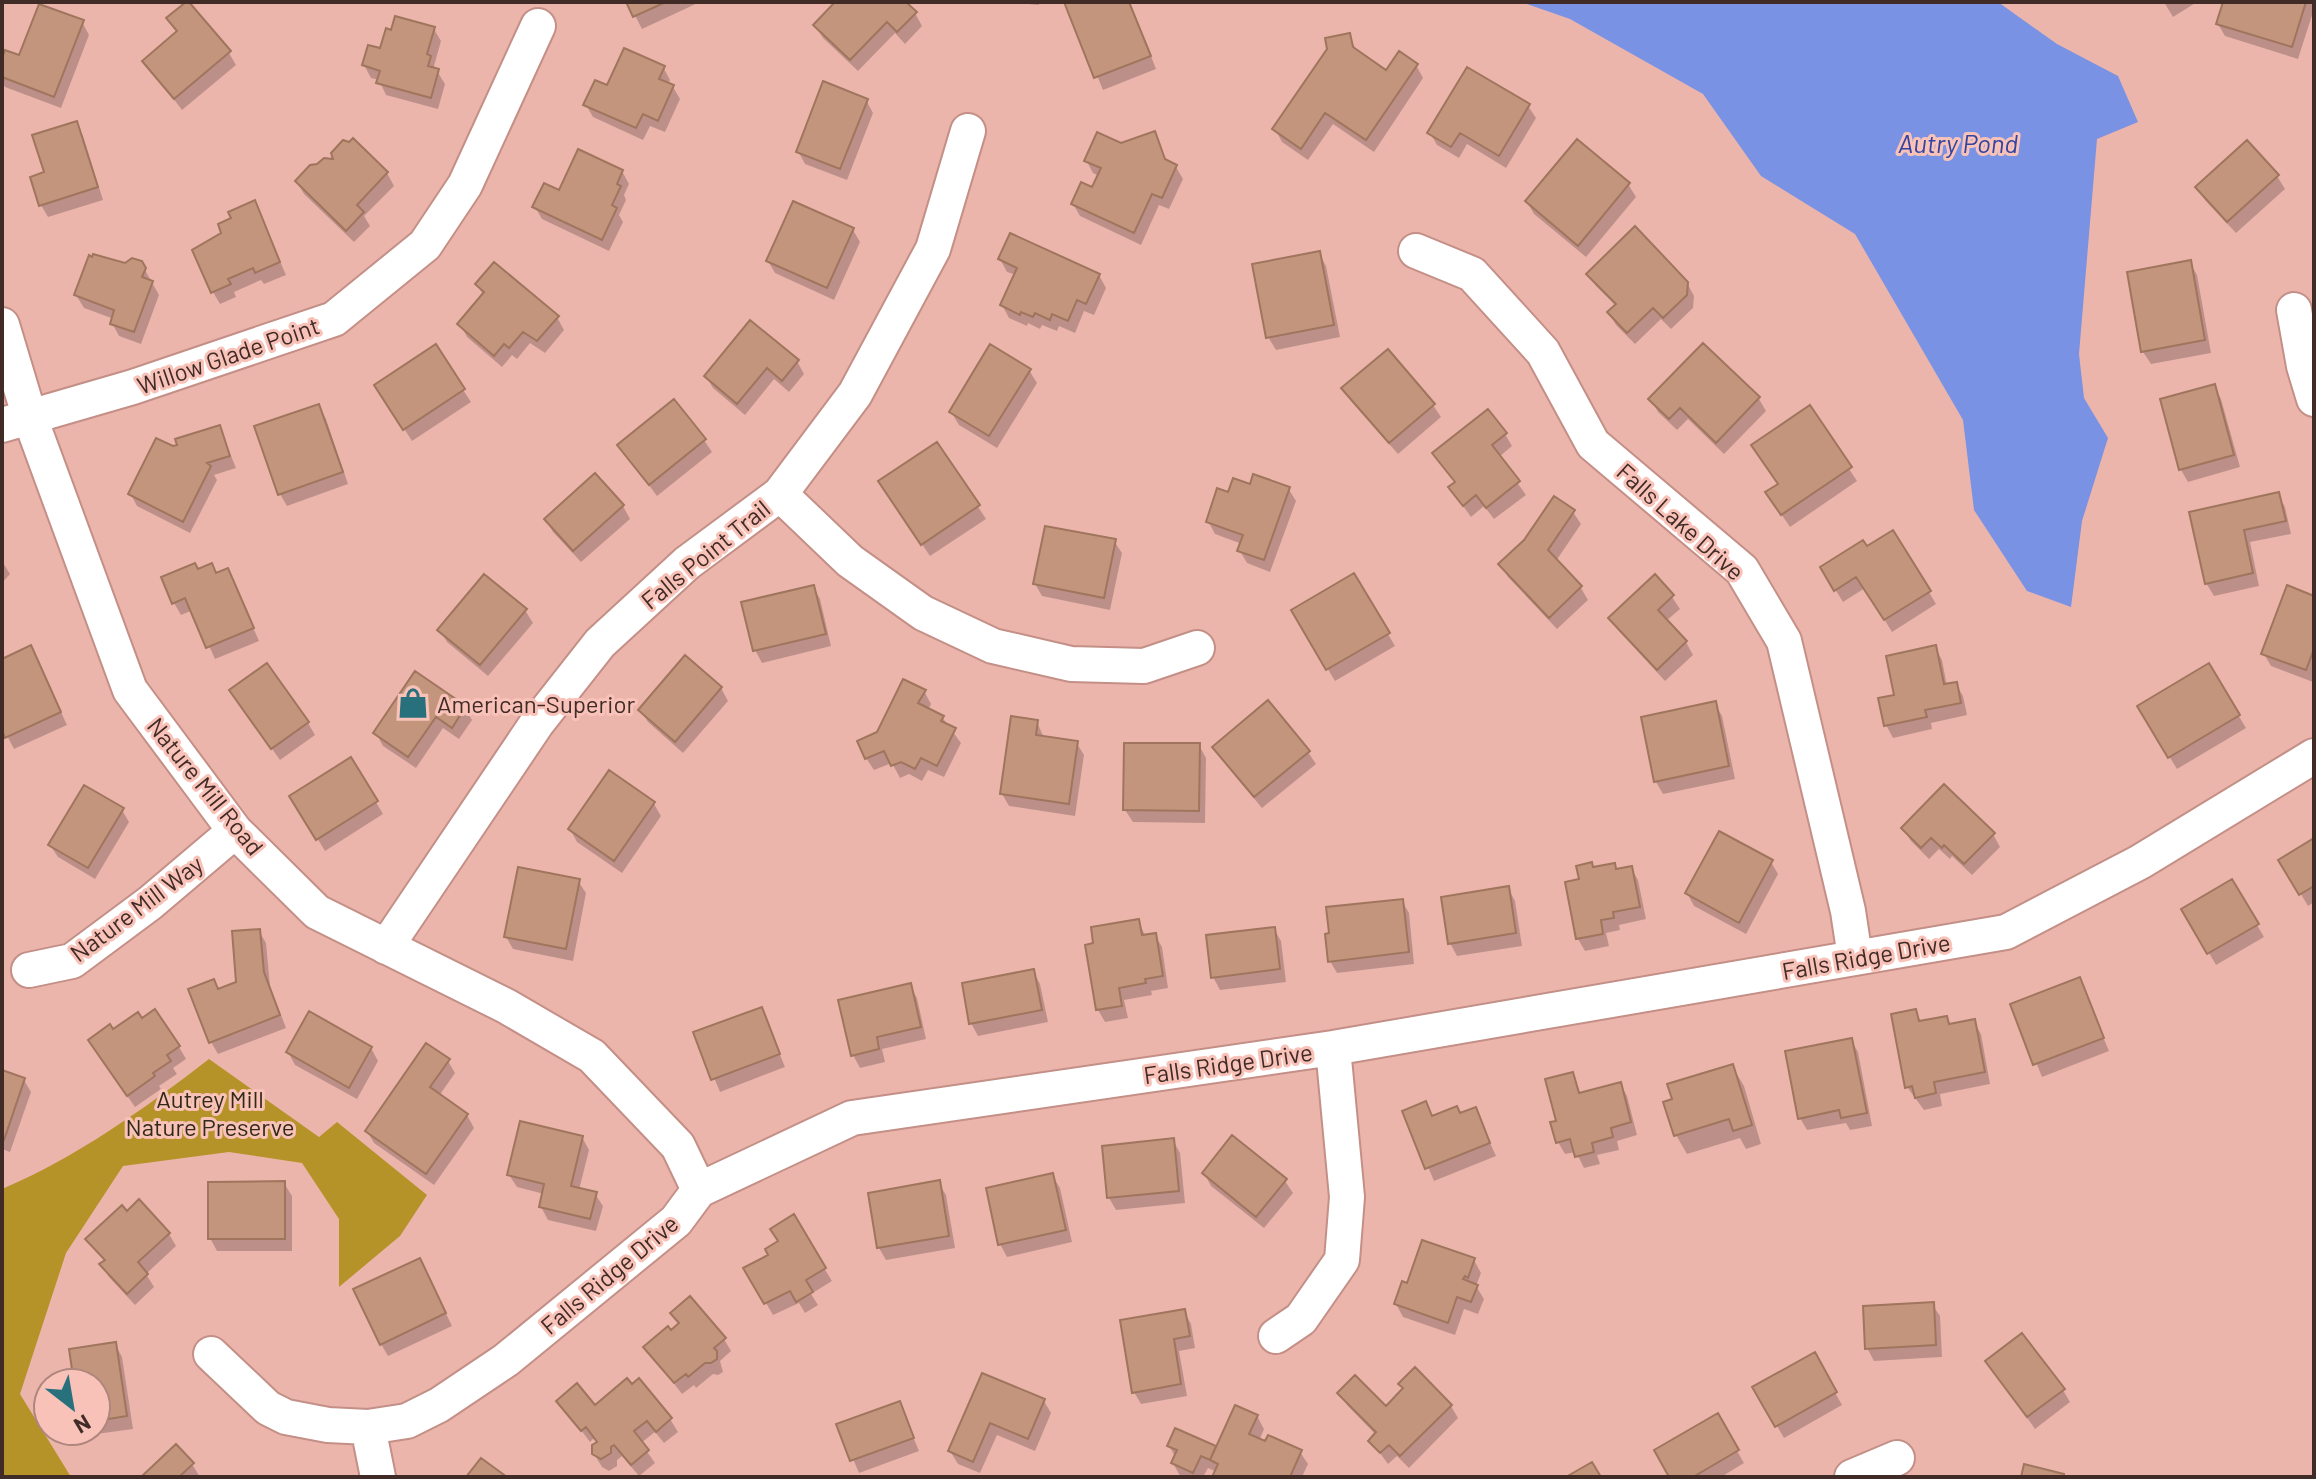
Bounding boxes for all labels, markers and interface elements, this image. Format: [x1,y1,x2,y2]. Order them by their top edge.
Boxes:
water label: Autry Pond [1898,127,2018,158]
street label: Willow Glade Point [133,310,323,400]
street label: Falls Lake Drive [1611,456,1751,586]
street label: Falls Point Trail [635,493,775,615]
shop icon: American-Superior [396,686,430,720]
place label: American-Superior [437,689,636,718]
street label: Nature Mill Road [142,711,270,861]
street label: Nature Mill Way [64,849,208,967]
street label: Falls Ridge Drive [1780,927,1952,985]
street label: Falls Ridge Drive [1142,1037,1314,1089]
park label: Autrey Mill Nature Preserve [125,1084,295,1141]
street label: Falls Ridge Drive [534,1208,684,1340]
north arrow [32,1367,112,1447]
text: N [70,1410,96,1440]

